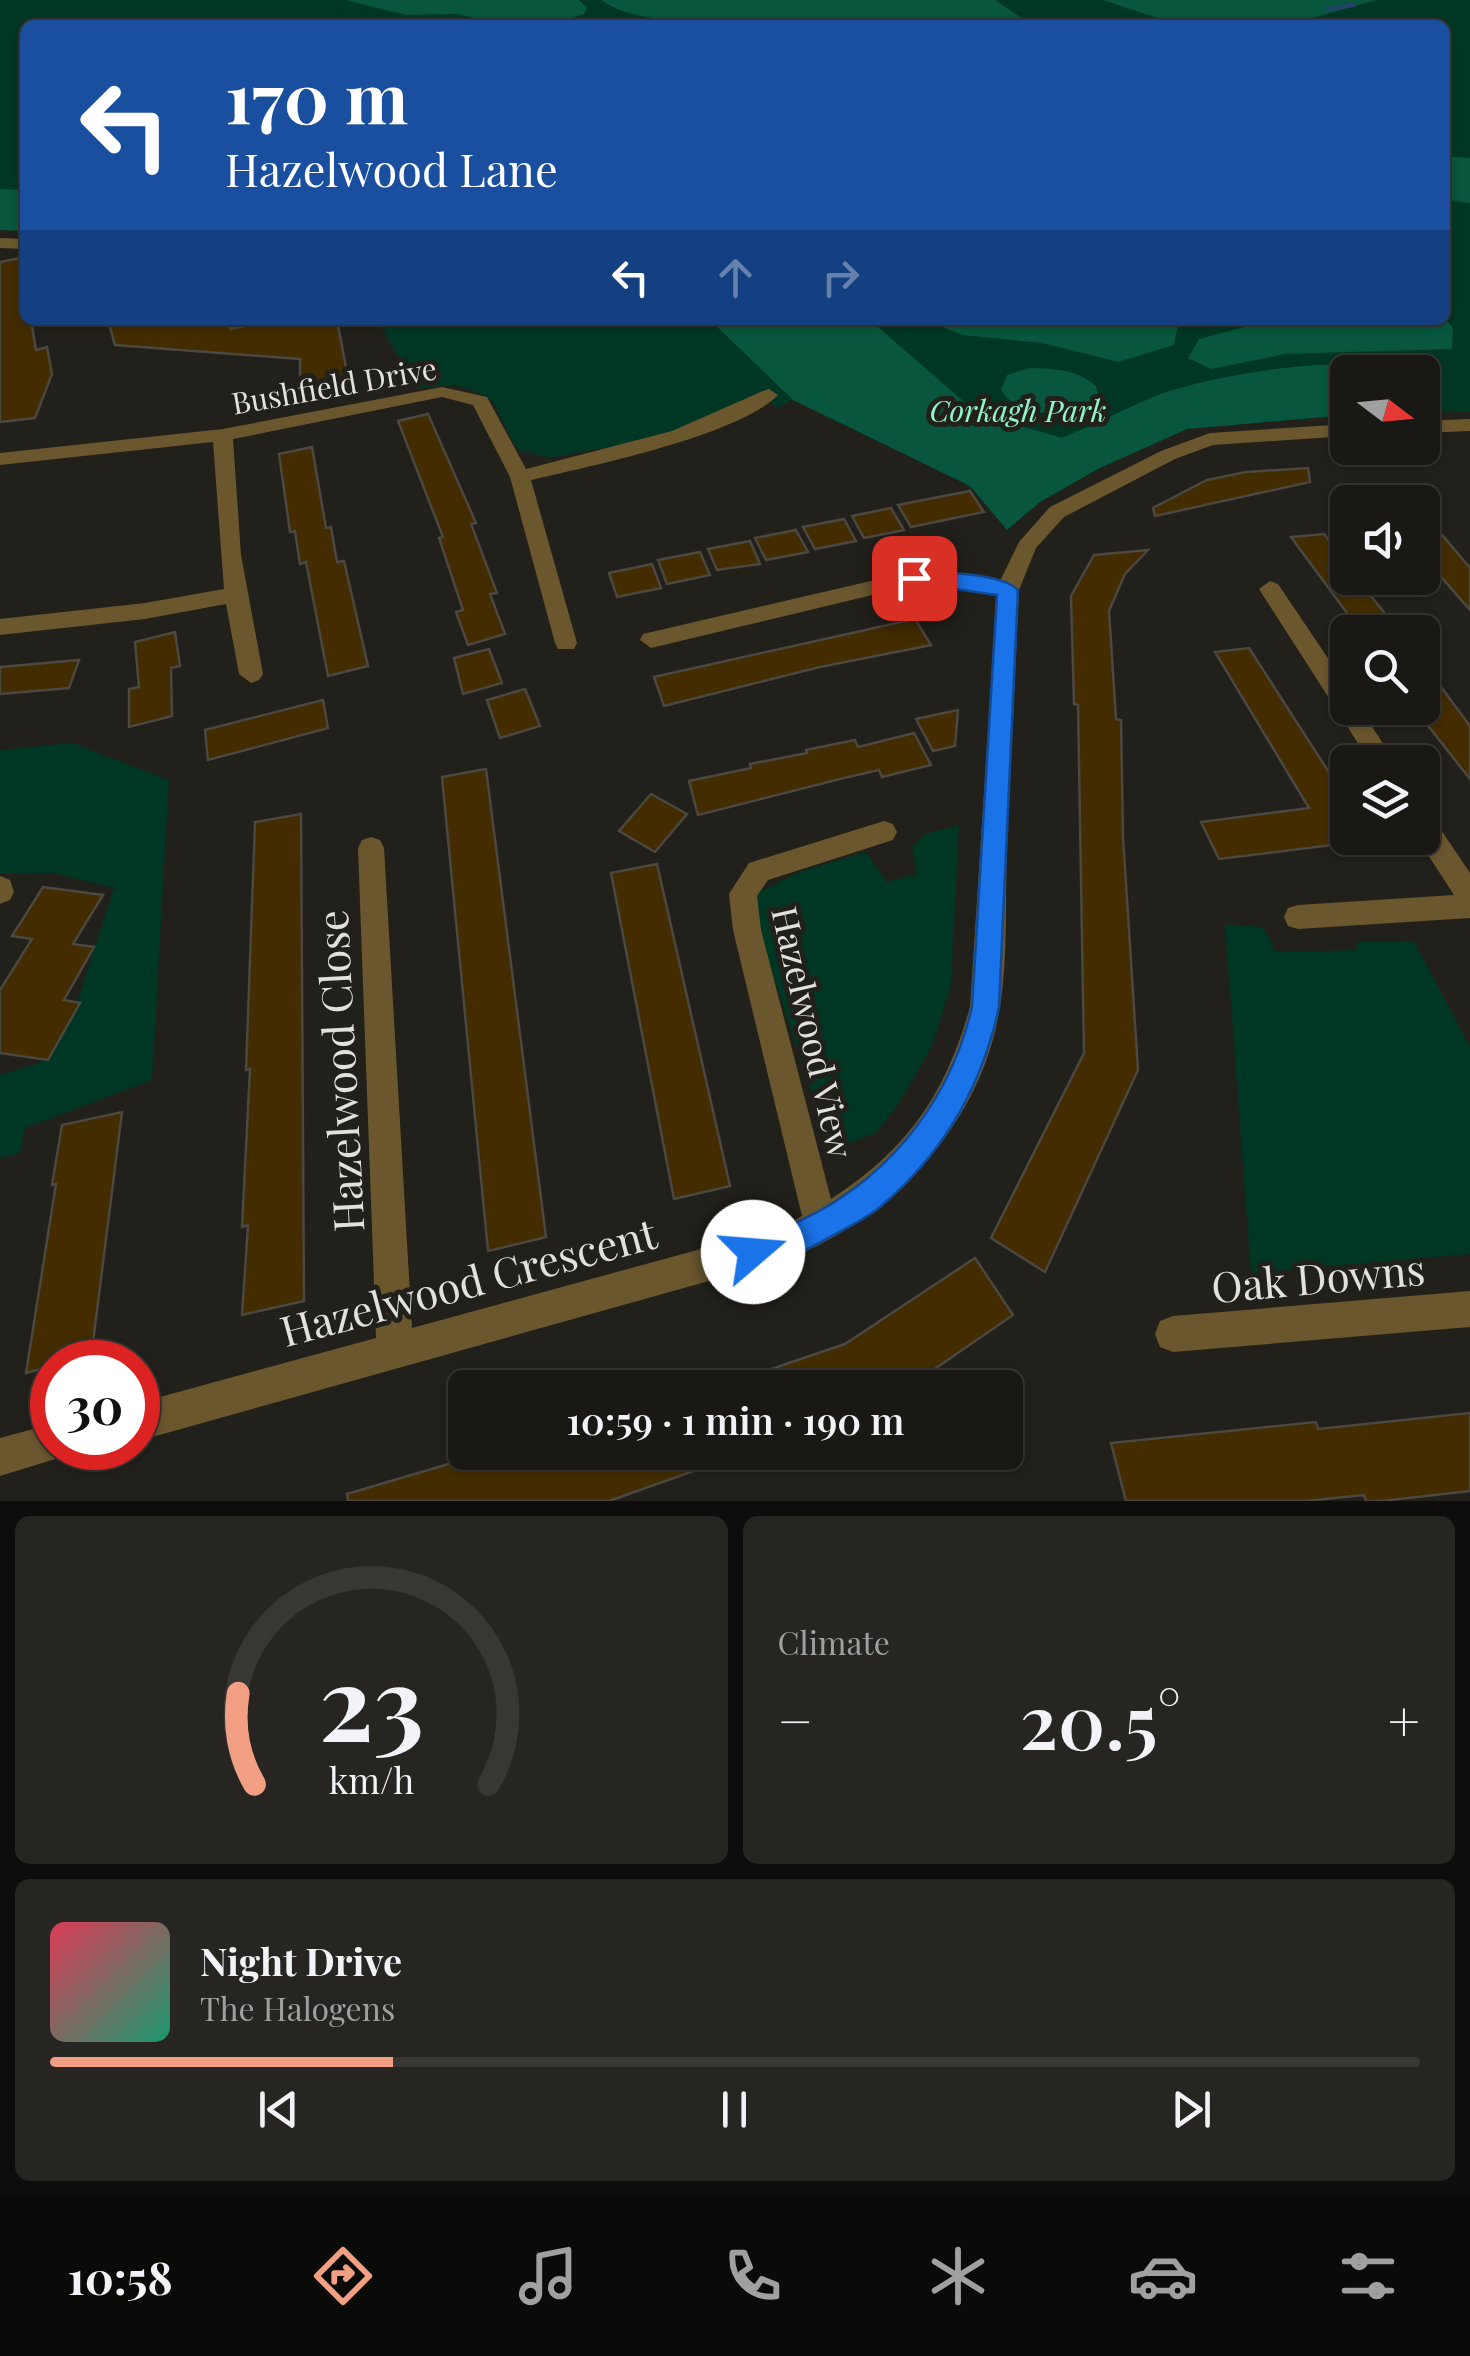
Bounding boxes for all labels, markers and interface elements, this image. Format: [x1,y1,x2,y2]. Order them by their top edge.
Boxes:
text: 170 m [225,48,408,142]
icon: left [60,60,190,190]
text: Hazelwood Lane [225,138,558,198]
icon: left [603,250,658,305]
icon: ahead [708,250,763,305]
icon: right [813,250,868,305]
street label: Bushfield Drive [228,347,440,423]
north arrow [1330,355,1440,465]
map controls [1330,355,1440,855]
park label: Corkagh Park [929,390,1107,430]
button: sound [1330,485,1440,595]
pin [872,536,957,621]
icon: arrive [887,551,942,606]
button: search [1330,615,1440,725]
button: layers [1330,745,1440,855]
street label: Hazelwood View [762,902,866,1162]
street label: Hazelwood Close [303,909,375,1233]
position arrow [701,1200,805,1304]
street label: Hazelwood Crescent [274,1204,663,1358]
street label: Oak Downs [1209,1240,1427,1314]
speed limit sign: 30 [30,1340,160,1470]
text: 10:59 · 1 min · 190 m [566,1394,905,1445]
text: Climate [778,1620,890,1663]
text: 23 [319,1629,424,1768]
text: 20.5° [1020,1669,1181,1769]
text: − [778,1682,813,1756]
text: + [1388,1682,1420,1756]
text: km/h [328,1755,414,1803]
text: Night Drive [200,1935,402,1986]
text: The Halogens [200,1986,395,2029]
icon: previous [251,2082,306,2137]
icon: pause [707,2082,762,2137]
icon: next [1164,2082,1219,2137]
icon: directions [308,2241,378,2311]
icon: music [513,2241,583,2311]
icon: phone [718,2241,788,2311]
icon: climate [923,2241,993,2311]
icon: car [1128,2241,1198,2311]
icon: filters [1333,2241,1403,2311]
text: 10:58 [67,2246,173,2306]

